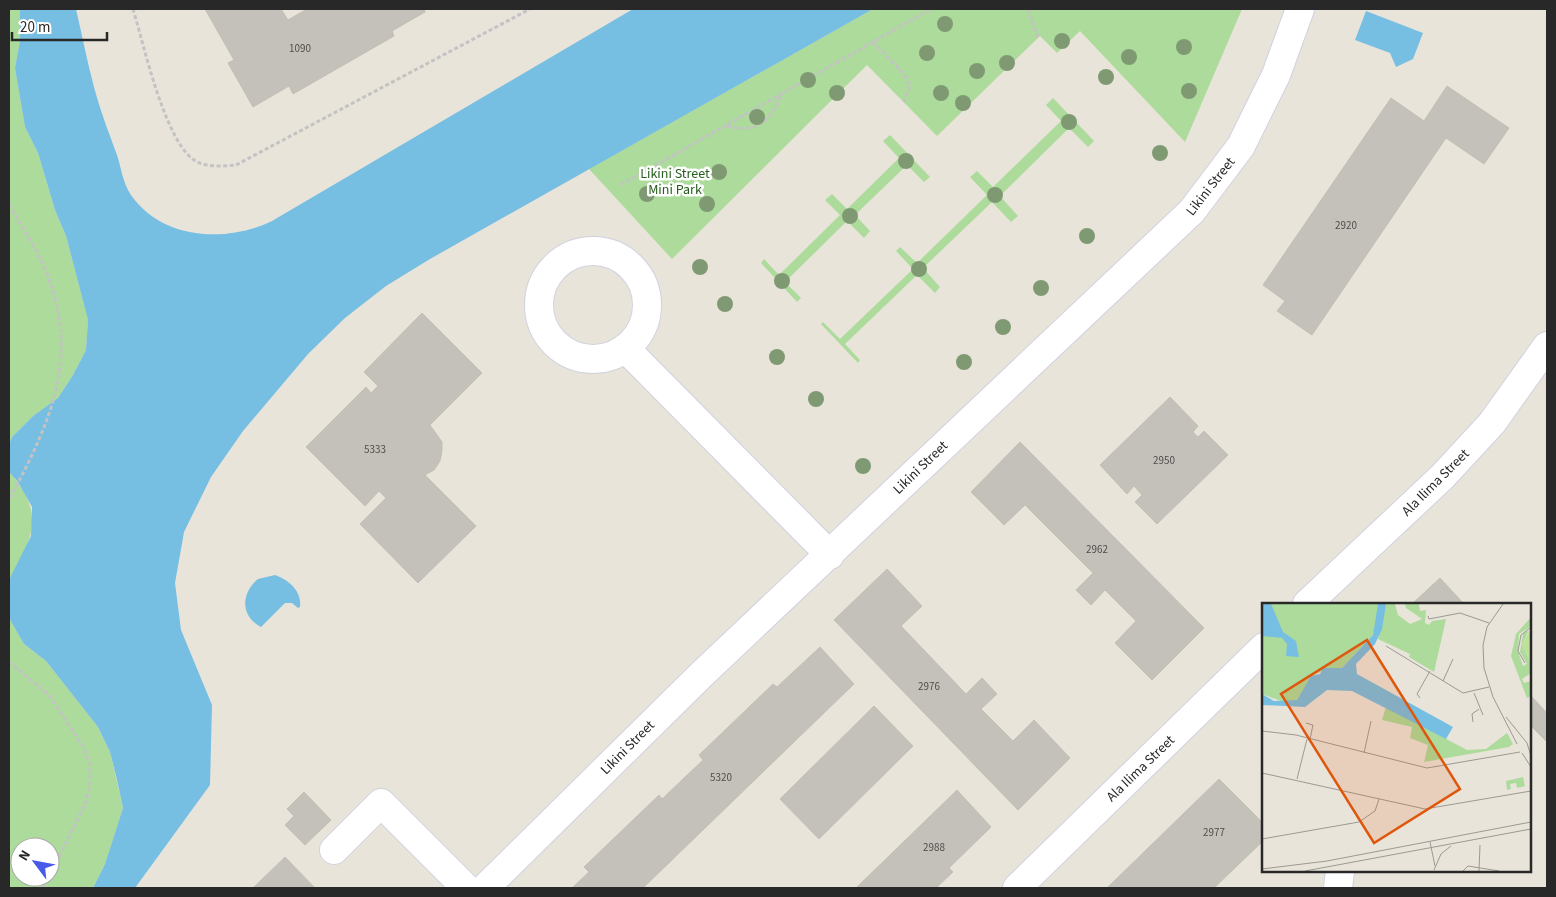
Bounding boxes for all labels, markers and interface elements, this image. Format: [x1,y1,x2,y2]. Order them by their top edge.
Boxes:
scale bar [12,10,108,42]
text: 20 m [20,17,50,38]
house number: 1090 [289,41,311,56]
street label: Likini Street [1181,153,1240,220]
park label: Likini Street Mini Park [640,164,710,200]
house number: 2920 [1335,218,1357,233]
street label: Likini Street [889,436,953,499]
house number: 5333 [364,442,386,457]
street label: Ala Ilima Street [1397,444,1474,521]
house number: 2950 [1153,453,1175,468]
house number: 2962 [1086,542,1108,557]
inset map [1262,603,1531,872]
house number: 2976 [918,679,940,694]
street label: Likini Street [596,716,660,779]
street label: Ala Ilima Street [1102,731,1180,807]
house number: 5320 [710,770,732,785]
house number: 2977 [1203,825,1225,840]
north arrow [10,837,60,887]
house number: 2988 [923,840,945,855]
text: N [14,846,36,865]

